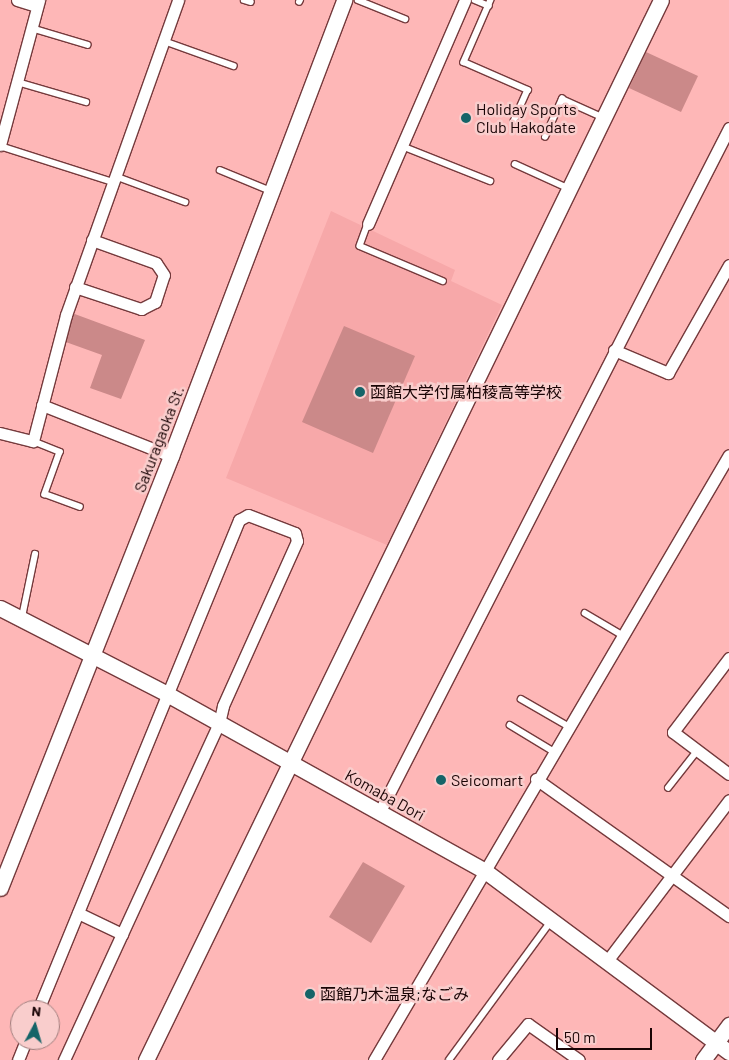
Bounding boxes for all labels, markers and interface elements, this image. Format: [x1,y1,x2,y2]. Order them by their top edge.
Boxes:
place label: Holiday Sports Club Hakodate [476,99,577,137]
marker: Holiday Sports Club Hakodate [460,112,472,124]
place label: 函館大学付属柏稜高等学校 [370,382,562,402]
street label: Sakuragaoka St. [130,383,188,495]
marker: 函館大学付属柏稜高等学校 [354,386,366,398]
street label: Komaba Dori [342,765,428,825]
place label: Seicomart [451,770,523,790]
marker: Seicomart [435,774,447,786]
place label: 函館乃木温泉;なごみ [320,984,469,1004]
marker: 函館乃木温泉;なごみ [304,988,316,1000]
north arrow [10,1000,60,1050]
text: N [31,1002,42,1020]
scale bar [559,1018,655,1050]
text: 50 m [564,1028,596,1046]

